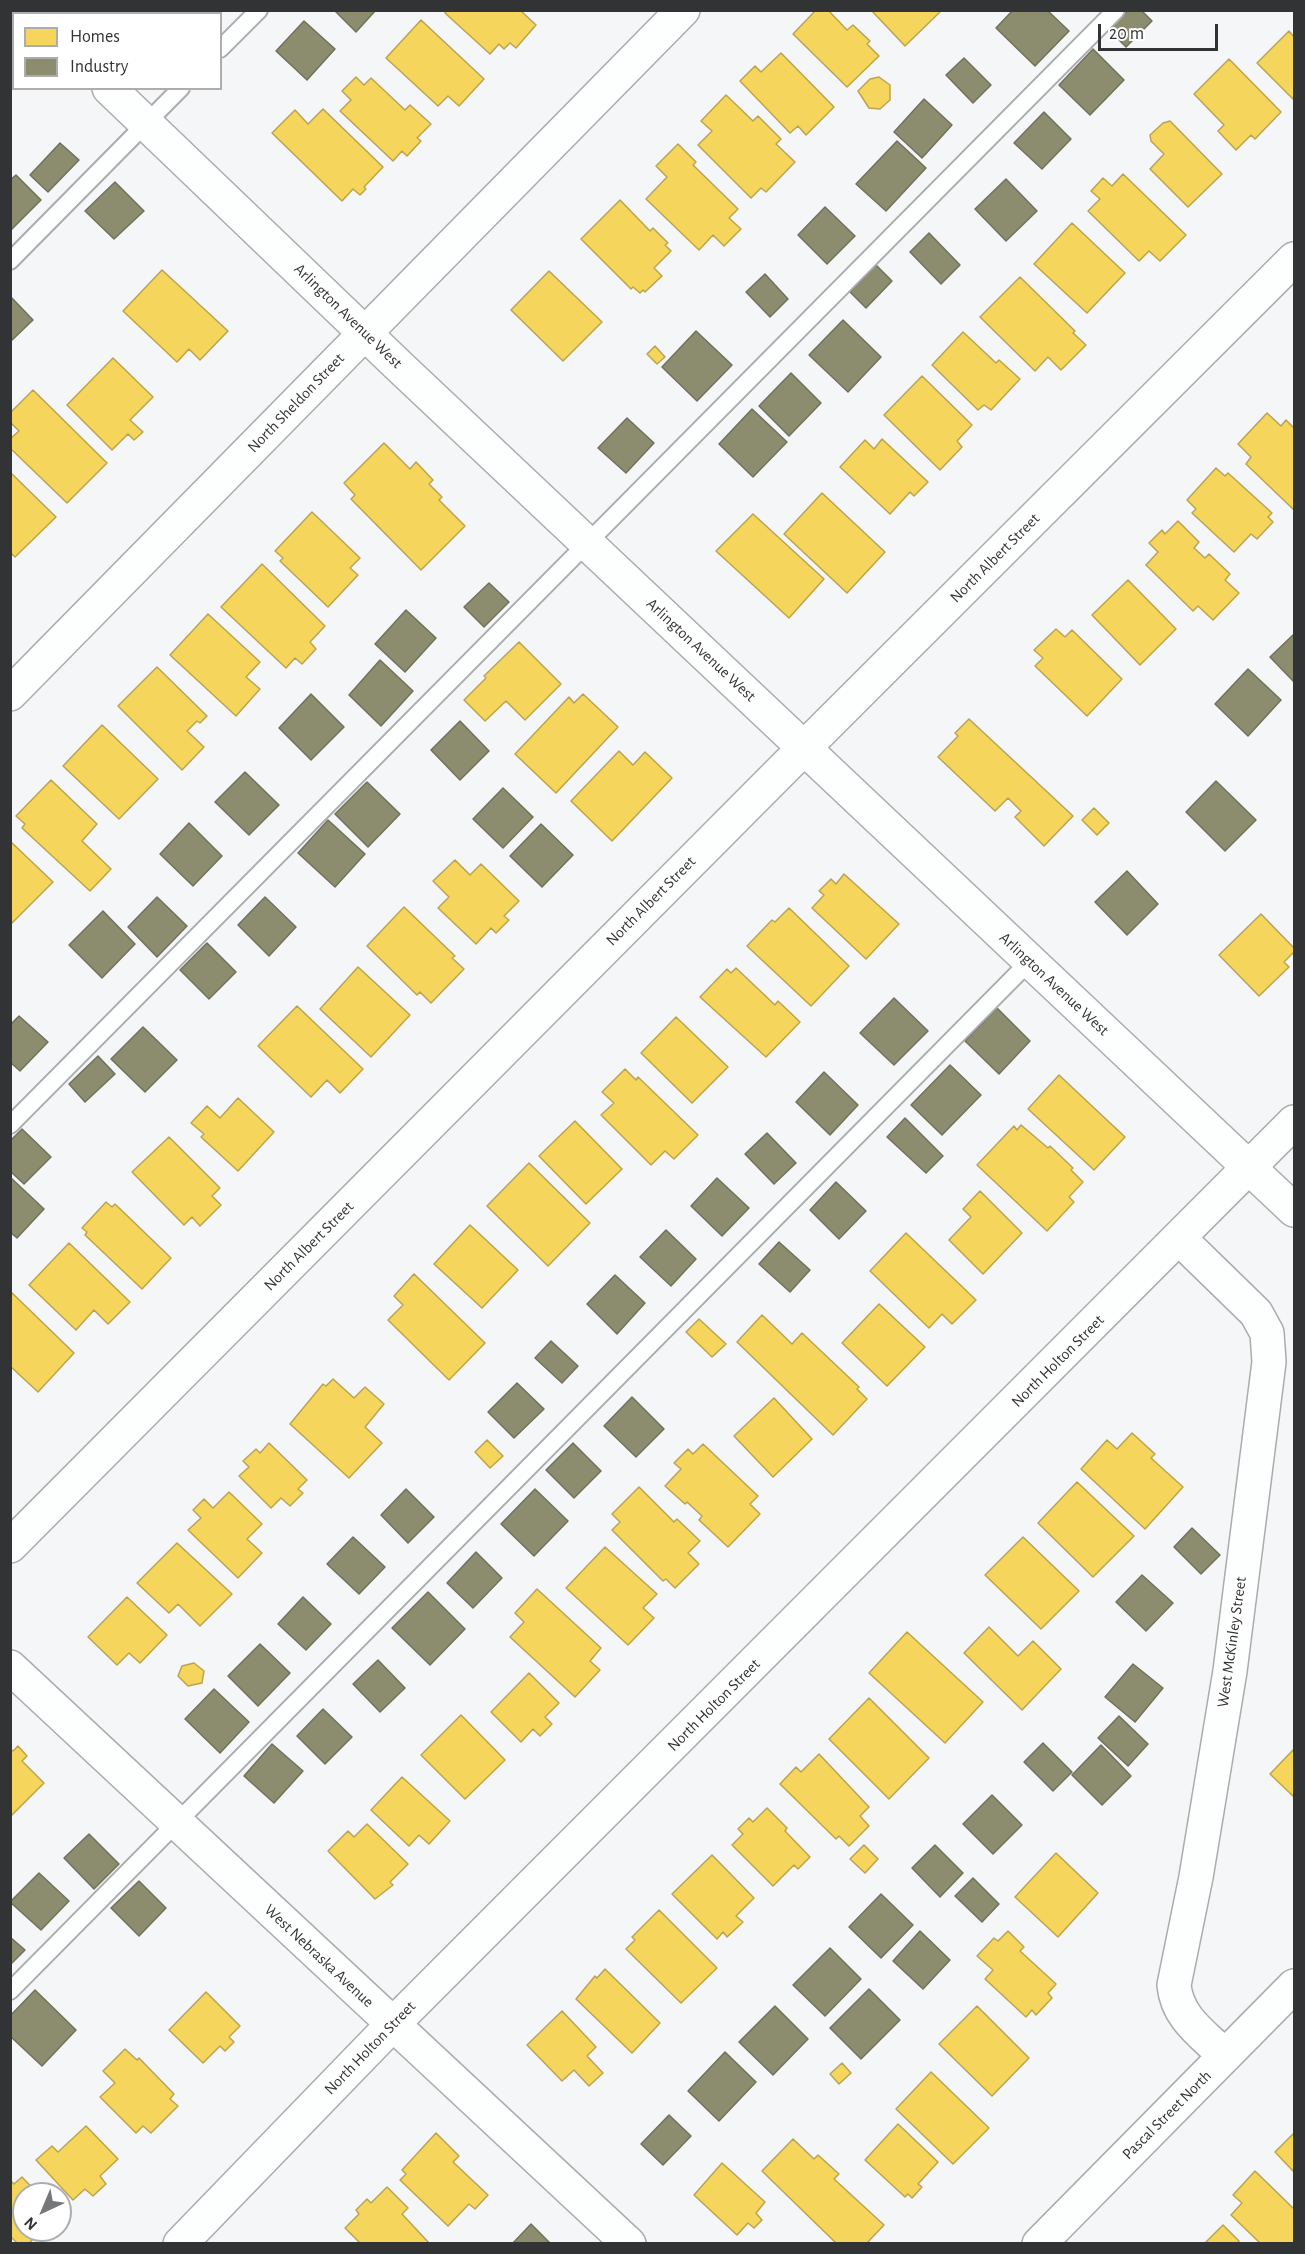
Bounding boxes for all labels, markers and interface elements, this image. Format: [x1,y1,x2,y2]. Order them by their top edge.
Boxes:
legend [12,12,222,90]
scale bar [1101,12,1221,50]
text: 20 m [1109,25,1144,43]
text: Homes [70,28,120,46]
text: Industry [70,58,129,76]
street label: Arlington Avenue West [290,259,406,373]
street label: North Sheldon Street [244,349,348,457]
street label: North Albert Street [946,509,1044,607]
street label: Arlington Avenue West [642,594,760,706]
street label: North Albert Street [602,852,700,950]
street label: Arlington Avenue West [995,928,1113,1040]
street label: North Albert Street [260,1197,358,1295]
street label: North Holton Street [1008,1311,1108,1411]
street label: West McKinley Street [1213,1575,1251,1709]
street label: North Holton Street [664,1655,764,1755]
street label: West Nebraska Avenue [260,1900,378,2012]
street label: North Holton Street [320,1997,420,2099]
street label: Pascal Street North [1118,2066,1216,2164]
north arrow [12,2182,72,2242]
text: N [21,2214,40,2233]

